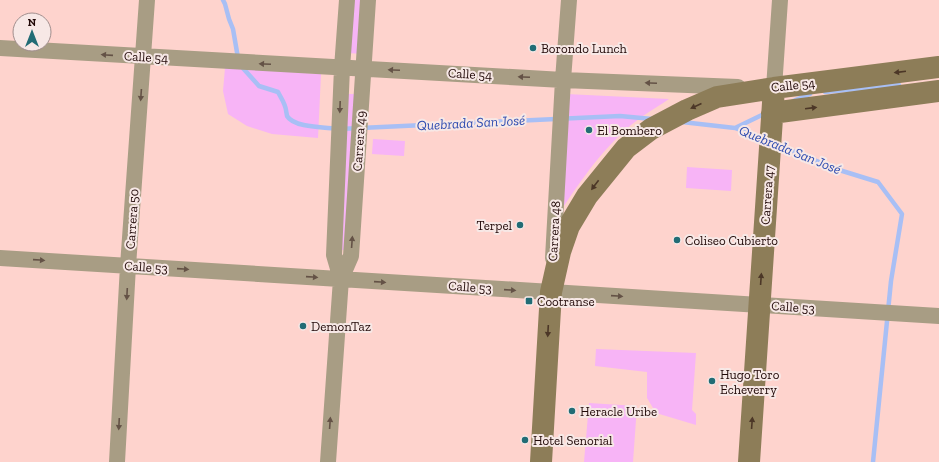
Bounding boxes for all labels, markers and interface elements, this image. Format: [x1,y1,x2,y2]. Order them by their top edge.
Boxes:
north arrow [12,12,52,52]
text: N [28,16,37,29]
place label: Borondo Lunch [541,41,628,56]
marker: Borondo Lunch [528,43,538,53]
street label: Calle 54 [123,48,169,66]
one-way arrow [101,51,113,58]
one-way arrow [259,60,271,67]
street label: Calle 54 [447,65,493,83]
one-way arrow [388,67,400,74]
one-way arrow [894,69,906,75]
one-way arrow [518,74,530,81]
street label: Calle 54 [770,75,816,95]
one-way arrow [644,80,657,86]
one-way arrow [138,89,145,101]
one-way arrow [337,101,343,114]
one-way arrow [689,104,701,110]
one-way arrow [805,105,817,111]
street label: Carrera 49 [349,110,369,172]
water label: Quebrada San José [416,112,526,134]
water label: Quebrada San José [736,122,844,178]
place label: El Bombero [597,123,662,138]
marker: El Bombero [584,125,594,135]
street label: Carrera 47 [757,165,777,225]
one-way arrow [591,180,599,191]
street label: Carrera 50 [122,188,142,250]
street label: Carrera 48 [545,200,563,262]
place label: Terpel [476,218,513,233]
marker: Terpel [515,220,525,230]
place label: Coliseo Cubierto [685,233,778,248]
marker: Coliseo Cubierto [672,235,682,245]
one-way arrow [348,236,355,248]
one-way arrow [33,257,45,264]
street label: Calle 53 [124,258,168,276]
one-way arrow [177,266,189,273]
one-way arrow [758,273,765,285]
one-way arrow [306,274,318,281]
one-way arrow [374,278,386,285]
street label: Calle 53 [448,278,492,296]
one-way arrow [504,286,516,293]
one-way arrow [123,288,130,300]
one-way arrow [611,293,623,300]
place label: Cootranse [537,294,595,309]
marker: Cootranse [524,296,534,306]
street label: Calle 53 [771,298,815,316]
place label: DemonTaz [311,319,371,334]
marker: DemonTaz [298,321,308,331]
one-way arrow [545,325,552,337]
place label: Hugo Toro Echeverry [720,367,780,397]
marker: Hugo Toro Echeverry [707,376,717,386]
place label: Heracle Uribe [580,404,657,419]
marker: Heracle Uribe [567,406,577,416]
one-way arrow [327,417,334,429]
one-way arrow [748,417,755,429]
one-way arrow [116,418,122,431]
place label: Hotel Senorial [533,433,613,448]
marker: Hotel Senorial [520,435,530,445]

